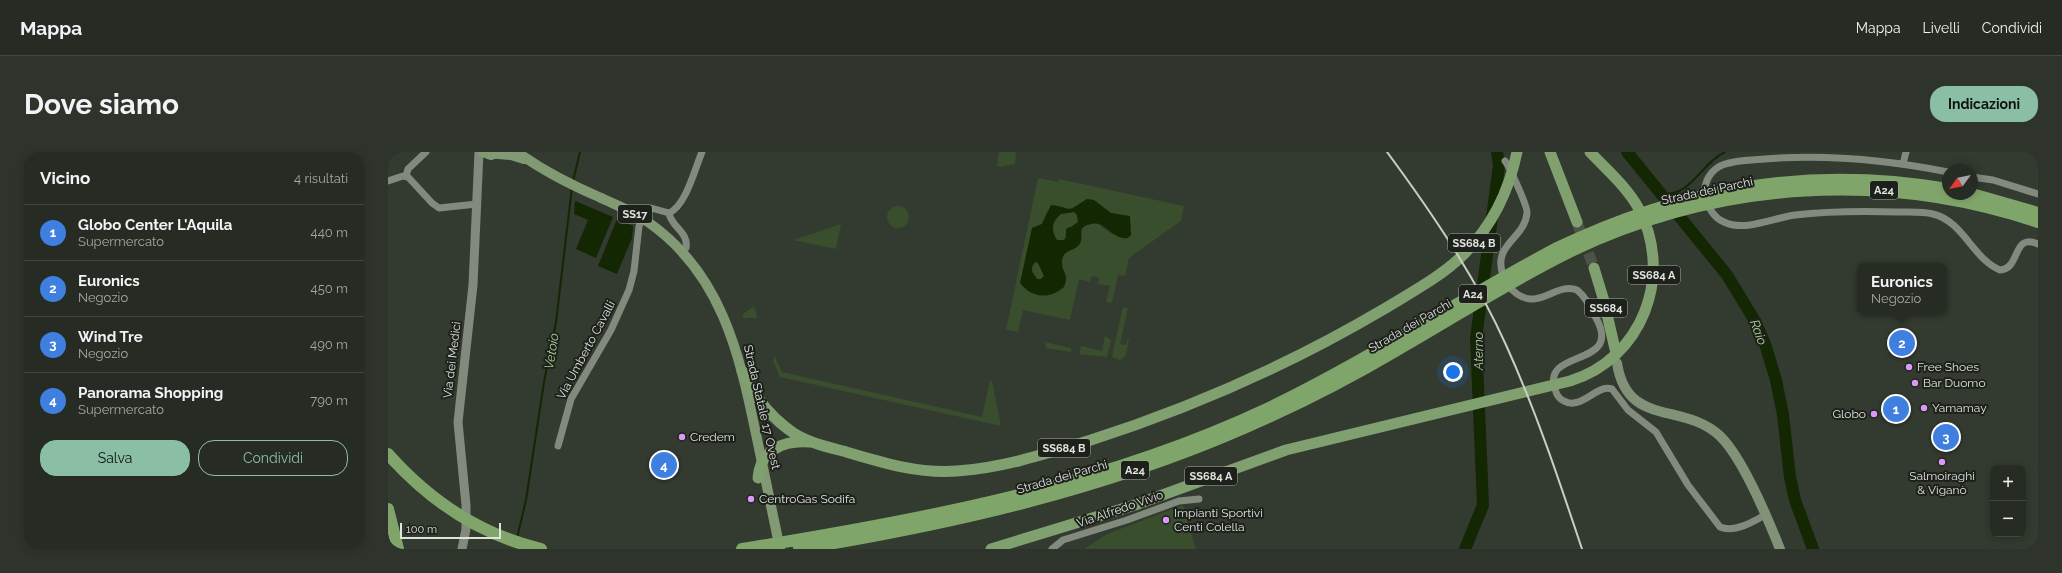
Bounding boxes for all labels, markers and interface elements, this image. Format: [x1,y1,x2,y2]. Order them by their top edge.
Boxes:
text: Mappa [20,17,82,39]
text: Mappa [1856,20,1901,36]
text: Livelli [1923,20,1960,36]
text: Condividi [1982,20,2042,36]
button: Indicazioni [1930,86,2038,122]
text: Dove siamo [24,88,179,121]
north arrow [1942,164,1978,200]
text: Vicino [40,168,90,188]
text: 4 risultati [294,171,348,186]
street label: Strada dei Parchi [1660,174,1754,208]
road number: A24 [1870,181,1898,199]
road number: SS17 [618,205,652,223]
text: Globo Center L'Aquila [78,216,232,234]
text: 1 [50,225,56,240]
text: 440 m [311,225,348,240]
text: Supermercato [78,234,164,249]
road number: SS684 B [1448,234,1500,252]
popup [1857,263,1947,315]
road number: SS684 A [1628,266,1680,284]
text: Euronics [78,272,140,290]
text: Euronics [1871,273,1933,291]
text: 2 [49,281,57,296]
text: 450 m [311,281,348,296]
road number: A24 [1459,285,1487,303]
text: Negozio [78,290,128,305]
text: Negozio [1871,291,1921,306]
street label: Strada dei Parchi [1366,297,1454,355]
street label: Via Umberto Cavalli [554,298,618,402]
road number: SS684 [1585,299,1627,317]
water label: Raio [1747,317,1770,347]
street label: Via dei Medici [440,321,464,399]
text: Wind Tre [78,328,143,346]
pin: 2 [1889,328,1915,358]
water label: Vetoio [541,332,562,370]
water label: Aterno [1471,332,1486,371]
text: 3 [49,337,57,352]
text: 490 m [310,337,348,352]
street label: Strada Statale 17 Ovest [741,343,783,471]
text: Negozio [78,346,128,361]
place label: Free Shoes [1917,360,1979,374]
your location [1443,362,1463,382]
marker: Free Shoes [1904,362,1914,372]
place label: Bar Duomo [1923,376,1986,390]
marker: Bar Duomo [1910,378,1920,388]
text: Panorama Shopping [78,384,223,402]
text: 4 [49,393,57,408]
text: 790 m [310,393,348,408]
pin: 1 [1883,394,1909,424]
place label: Yamamay [1932,401,1987,415]
text: Supermercato [78,402,164,417]
marker: Yamamay [1919,403,1929,413]
place label: Globo [1832,407,1866,421]
marker: Globo [1869,409,1879,419]
pin: 3 [1933,422,1959,452]
place label: Credem [690,430,735,444]
marker: Credem [677,432,687,442]
road number: SS684 B [1038,439,1090,457]
button: Salva [40,440,190,476]
button: Condividi [198,440,348,476]
pin: 4 [651,450,677,480]
street label: Strada dei Parchi [1015,457,1109,497]
marker: Salmoiraghi & Viganò [1937,457,1947,467]
road number: A24 [1121,461,1149,479]
map controls [1990,465,2026,537]
button: + [1990,465,2026,501]
road number: SS684 A [1185,467,1237,485]
place label: Salmoiraghi & Viganò [1909,469,1975,497]
street label: Via Alfredo Vivio [1075,488,1165,530]
place label: CentroGas Sodifa [759,492,855,506]
marker: CentroGas Sodifa [746,494,756,504]
button: − [1990,501,2026,537]
place label: Impianti Sportivi Centi Colella [1174,506,1263,534]
marker: Impianti Sportivi Centi Colella [1161,515,1171,525]
scale bar [400,521,501,540]
text: 100 m [406,523,437,536]

